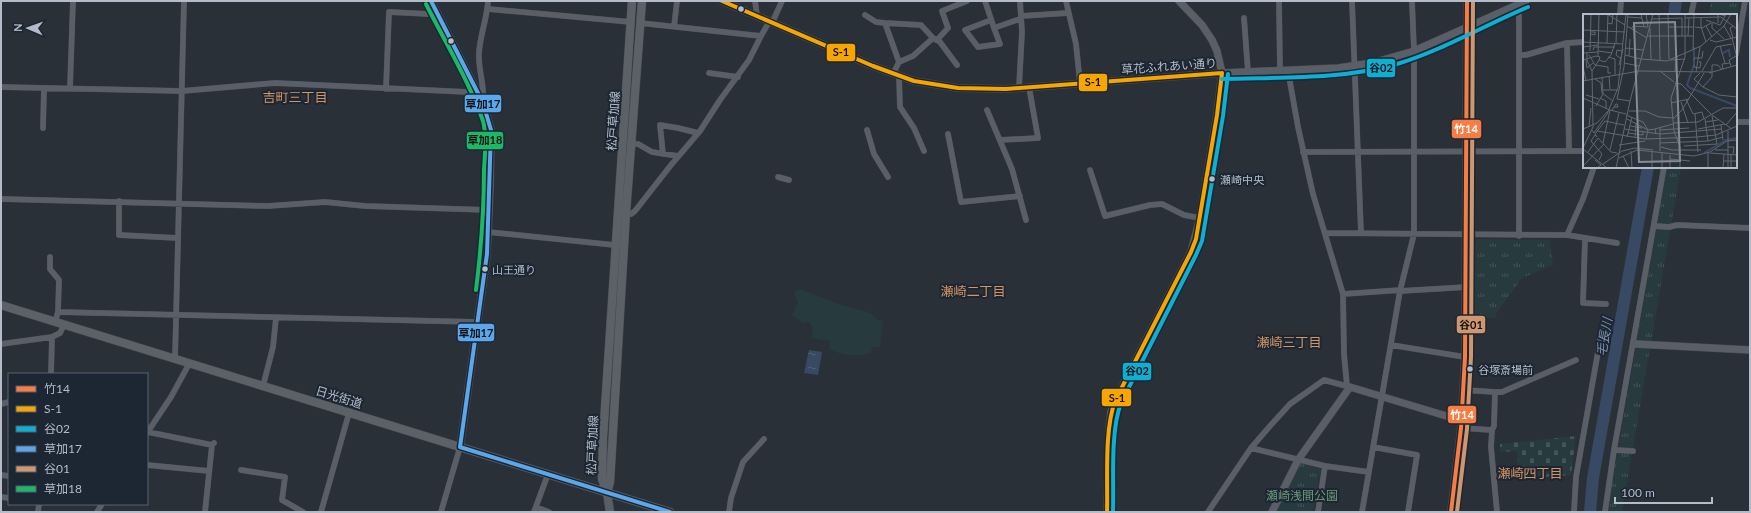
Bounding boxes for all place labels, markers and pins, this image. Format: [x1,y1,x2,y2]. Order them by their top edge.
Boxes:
unlabelled marker [736,4,746,14]
unlabelled marker [446,36,456,46]
place label: 瀬崎中央 [1220,173,1265,186]
marker: 瀬崎中央 [1207,174,1217,184]
place label: 山王通り [492,263,536,276]
marker: 山王通り [480,264,490,274]
place label: 谷塚斎場前 [1478,363,1533,376]
marker: 谷塚斎場前 [1465,364,1475,374]

